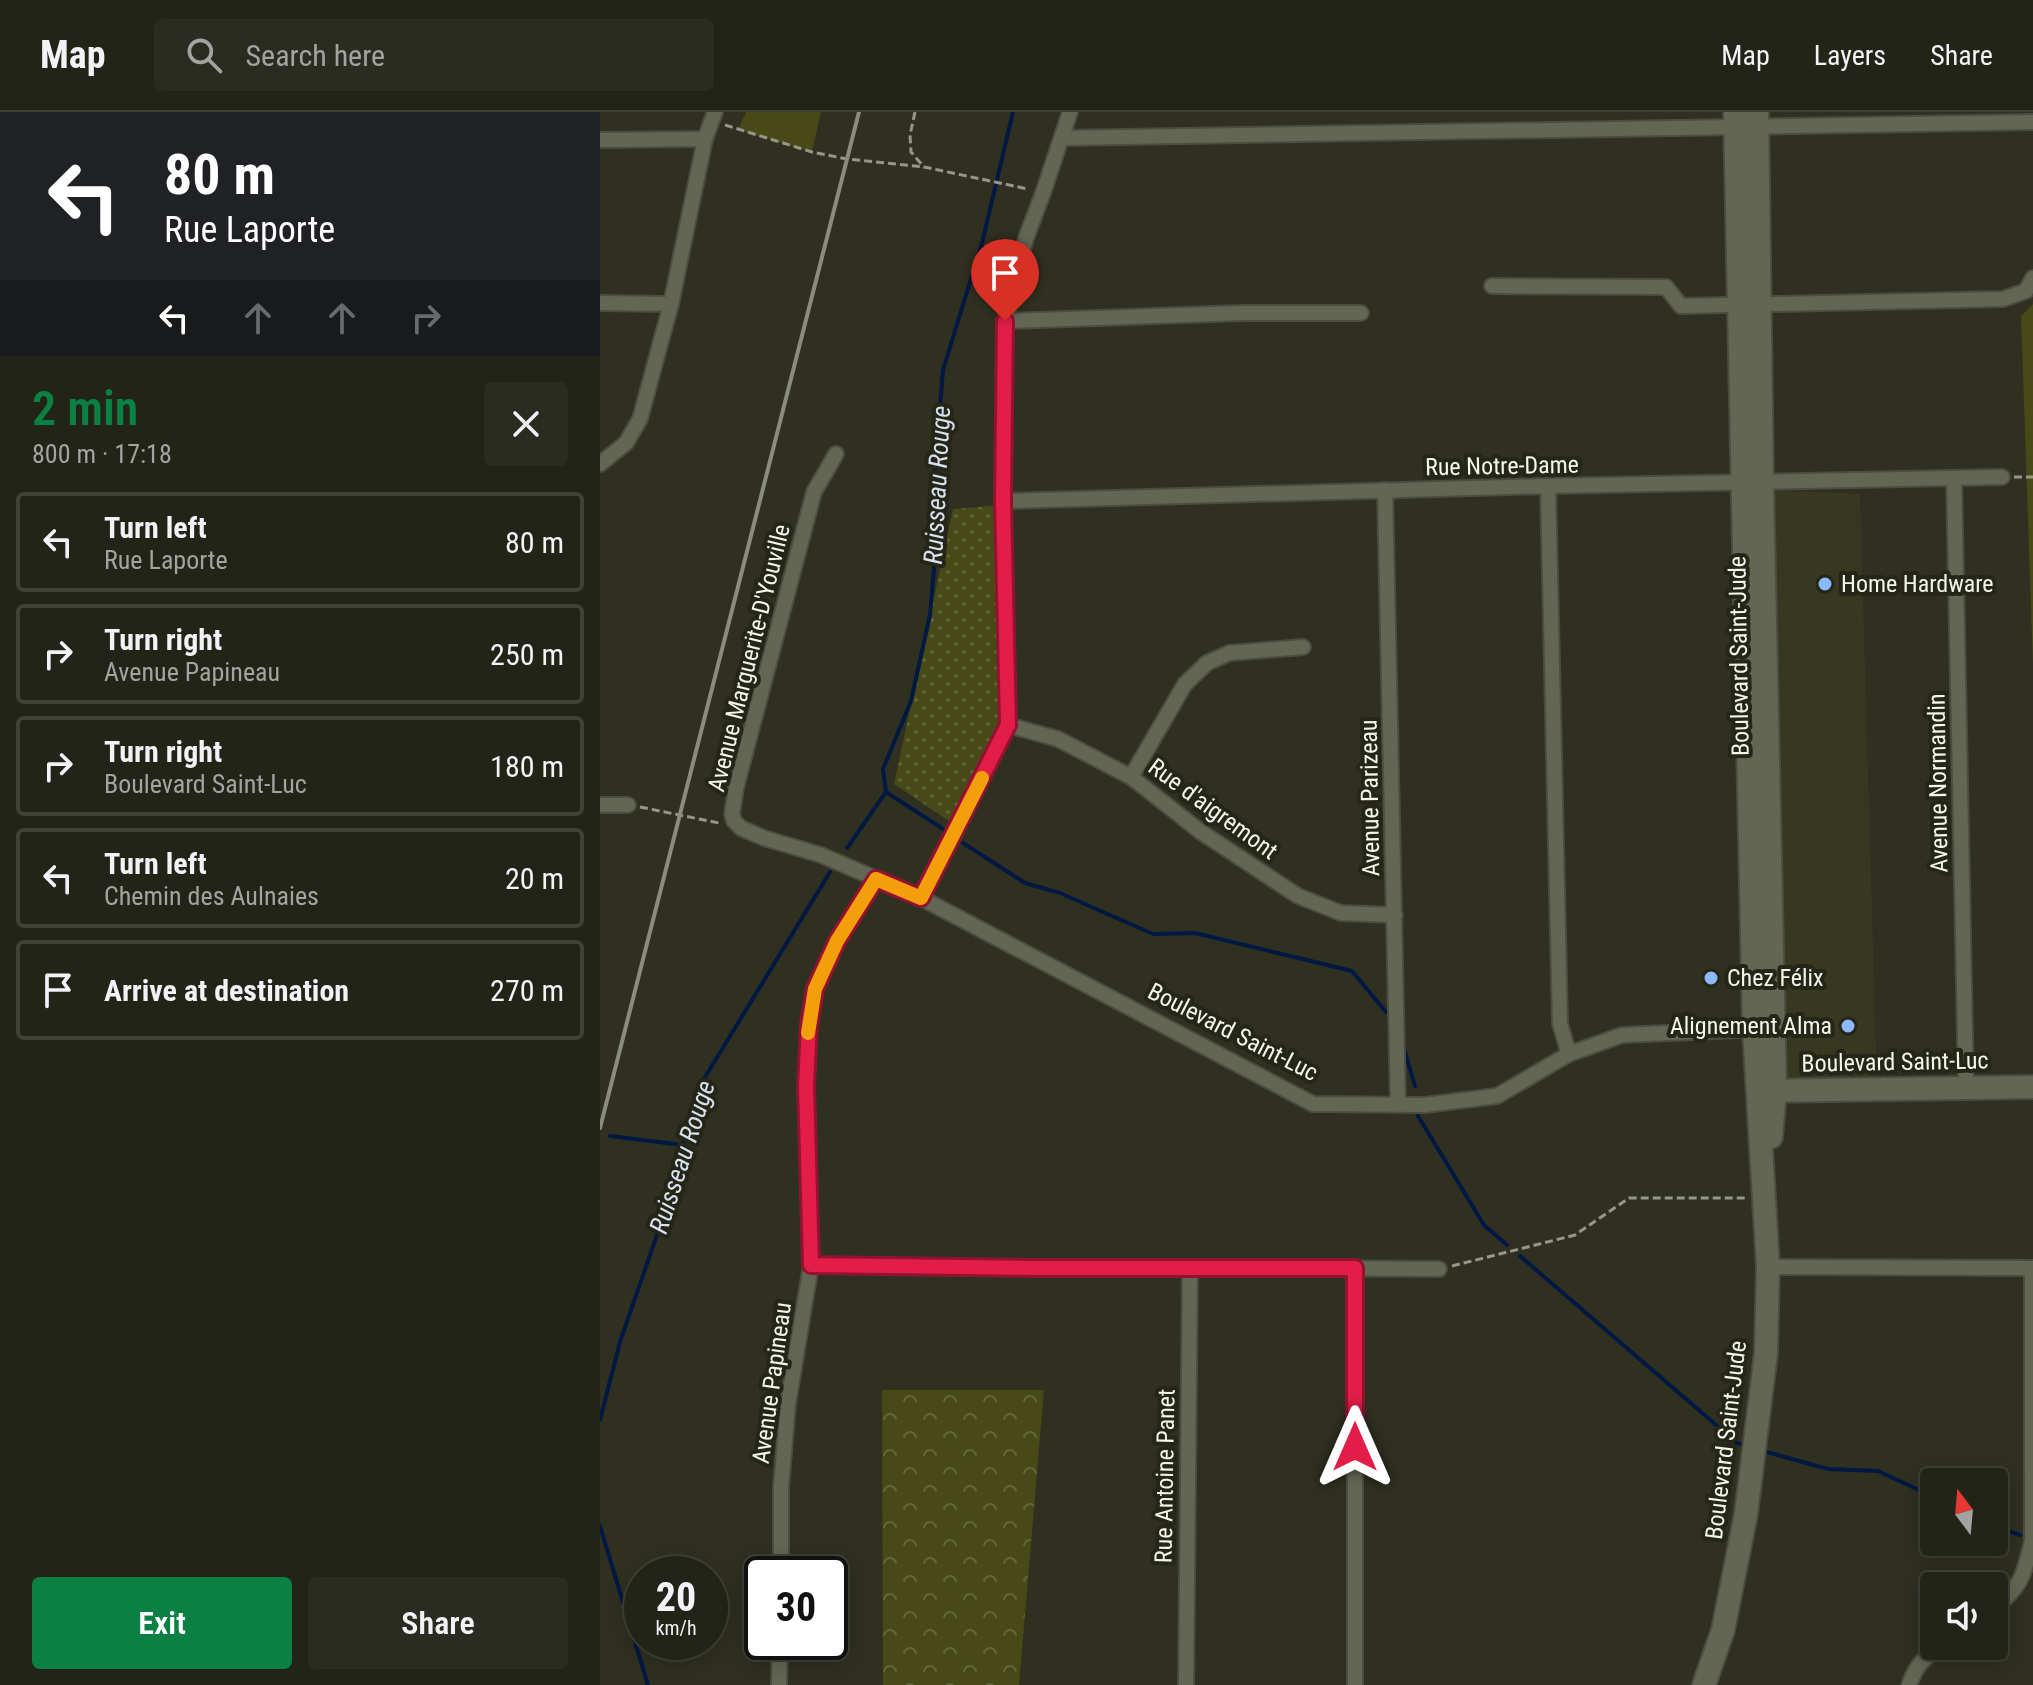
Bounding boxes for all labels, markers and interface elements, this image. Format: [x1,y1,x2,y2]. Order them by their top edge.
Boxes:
search box [154,19,714,91]
text: Map [40,33,106,77]
icon: search [182,33,226,77]
text: Search here [246,38,385,73]
text: Map [1721,39,1770,72]
text: Layers [1814,39,1886,72]
text: Share [1930,39,1993,72]
text: 80 m [164,142,275,208]
icon: left [32,144,136,248]
text: Rue Laporte [164,209,335,251]
pin [971,239,1039,321]
icon: arrive [983,251,1027,295]
icon: left [152,296,196,340]
icon: ahead [236,296,280,340]
icon: ahead [320,296,364,340]
icon: right [404,296,448,340]
text: 2 min [32,380,138,437]
button: close [484,382,568,466]
water label: Ruisseau Rouge [918,405,956,565]
text: 800 m · 17:18 [32,439,172,469]
street label: Rue Notre-Dame [1425,451,1579,481]
text: Turn left [104,510,207,545]
icon: left [36,520,80,564]
street label: Avenue Marguerite-D'Youville [702,521,796,795]
text: 80 m [505,525,564,560]
text: Rue Laporte [104,545,228,575]
street label: Boulevard Saint-Jude [1723,556,1755,756]
place label: Home Hardware [1841,570,1994,598]
marker: Home Hardware [1816,575,1834,593]
text: Turn right [104,622,222,657]
icon: right [36,632,80,676]
text: 250 m [490,637,564,672]
text: Avenue Papineau [104,657,280,687]
street label: Avenue Normandin [1922,693,1954,873]
street label: Avenue Parizeau [1355,719,1385,877]
text: Turn right [104,734,222,769]
icon: right [36,744,80,788]
text: 180 m [490,749,564,784]
street label: Rue d'aigremont [1143,753,1283,865]
text: Boulevard Saint-Luc [104,769,307,799]
text: Turn left [104,846,207,881]
icon: left [36,856,80,900]
text: 20 m [505,861,564,896]
text: Chemin des Aulnaies [104,881,319,911]
place label: Chez Félix [1727,964,1824,992]
icon: arrive [36,968,80,1012]
marker: Chez Félix [1702,969,1720,987]
text: Arrive at destination [104,973,349,1008]
text: 270 m [490,973,564,1008]
street label: Boulevard Saint-Luc [1143,977,1323,1087]
place label: Alignement Alma [1670,1012,1832,1040]
marker: Alignement Alma [1839,1017,1857,1035]
street label: Boulevard Saint-Luc [1801,1046,1989,1078]
water label: Ruisseau Rouge [643,1077,721,1237]
street label: Avenue Papineau [747,1301,797,1465]
street label: Boulevard Saint-Jude [1700,1339,1752,1541]
street label: Rue Antoine Panet [1149,1389,1181,1563]
position arrow [1313,1405,1397,1489]
north arrow [1920,1468,2008,1556]
map controls [1920,1468,2008,1660]
speed limit sign: 30 [744,1556,848,1660]
button: sound [1920,1572,2008,1660]
text: 20 [656,1574,696,1621]
button: Exit [32,1577,292,1669]
button: Share [308,1577,568,1669]
text: km/h [655,1616,697,1640]

